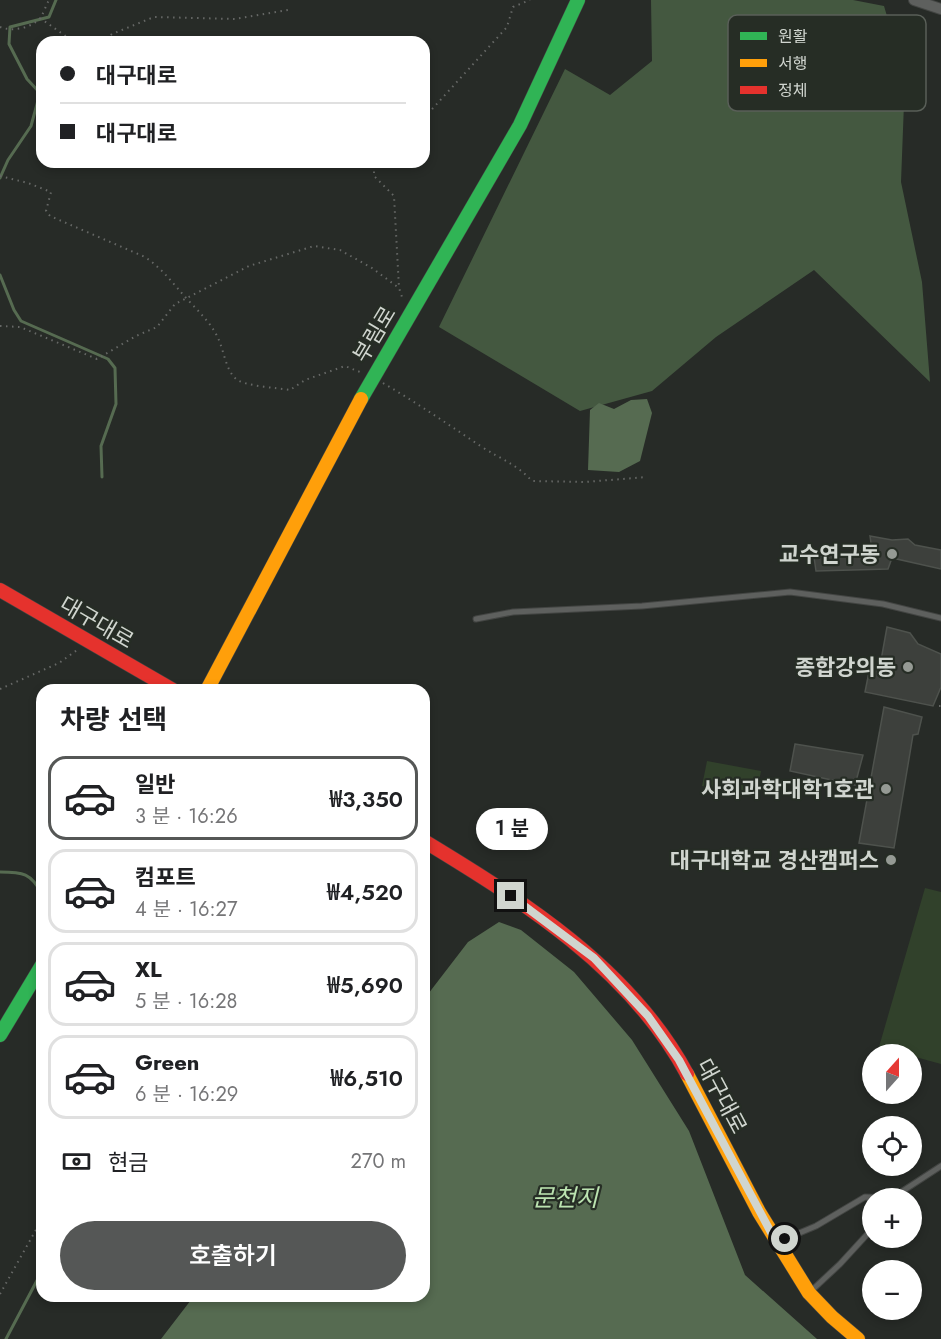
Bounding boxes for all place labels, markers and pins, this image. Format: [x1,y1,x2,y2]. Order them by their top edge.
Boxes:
place label: 교수연구동 [779,538,880,570]
marker: 교수연구동 [885,547,899,561]
place label: 종합강의동 [795,651,896,683]
marker: 종합강의동 [901,660,915,674]
place label: 사회과학대학1호관 [701,773,874,805]
marker: 사회과학대학1호관 [879,782,893,796]
place label: 대구대학교 경산캠퍼스 [670,844,879,876]
marker: 대구대학교 경산캠퍼스 [884,853,898,867]

